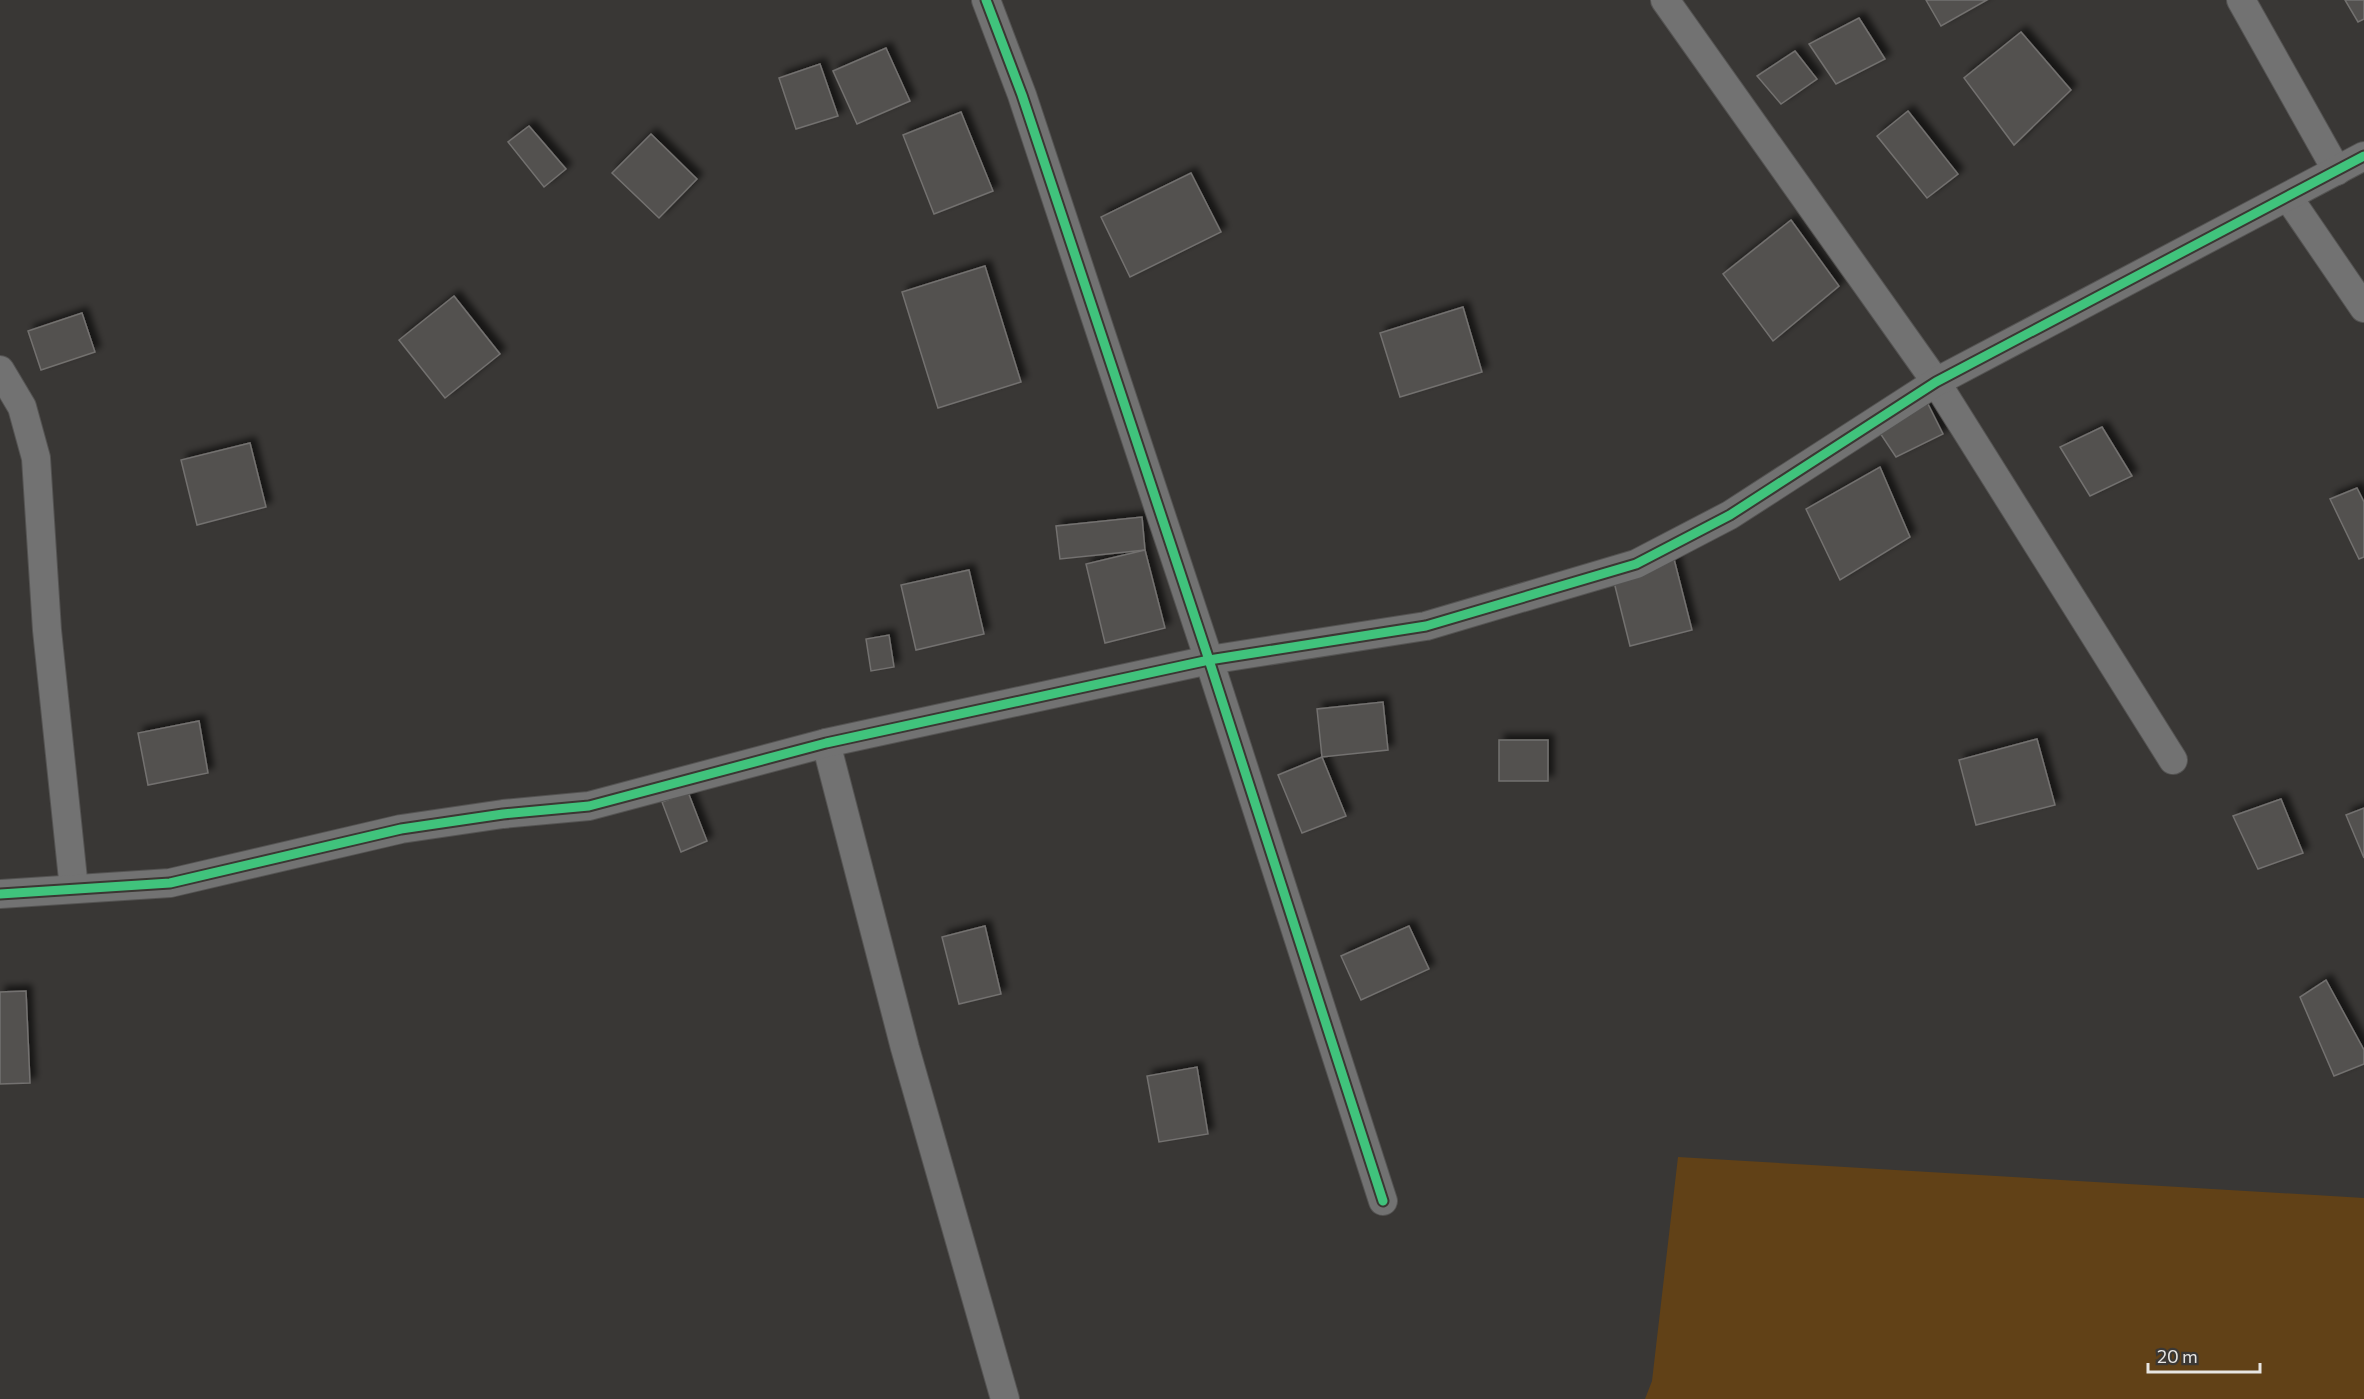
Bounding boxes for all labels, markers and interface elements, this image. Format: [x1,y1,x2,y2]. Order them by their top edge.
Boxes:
scale bar [2148,1336,2260,1374]
text: 20 m [2157,1345,2198,1367]

